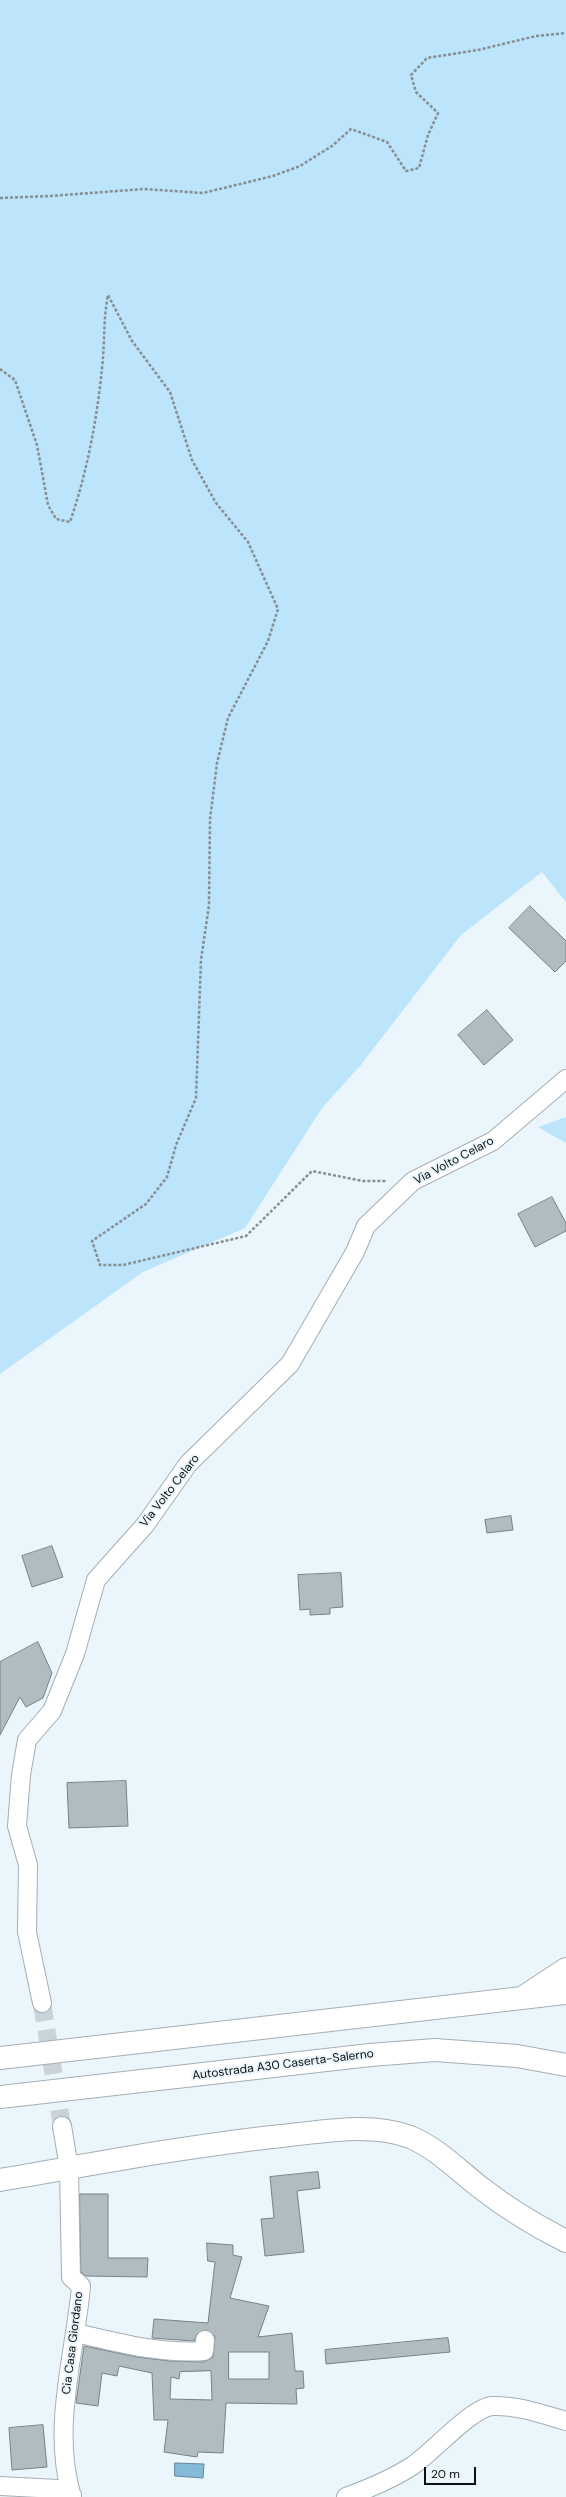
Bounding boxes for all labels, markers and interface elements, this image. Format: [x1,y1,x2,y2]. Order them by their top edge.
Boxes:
street label: Via Volto Celaro [412,1134,496,1188]
street label: Via Volto Celaro [137,1452,203,1530]
street label: Autostrada A30 Caserta-Salerno [191,2047,375,2083]
street label: Cia Casa Giordano [60,2291,86,2395]
scale bar [426,2459,478,2485]
text: 20 m [431,2466,460,2482]

